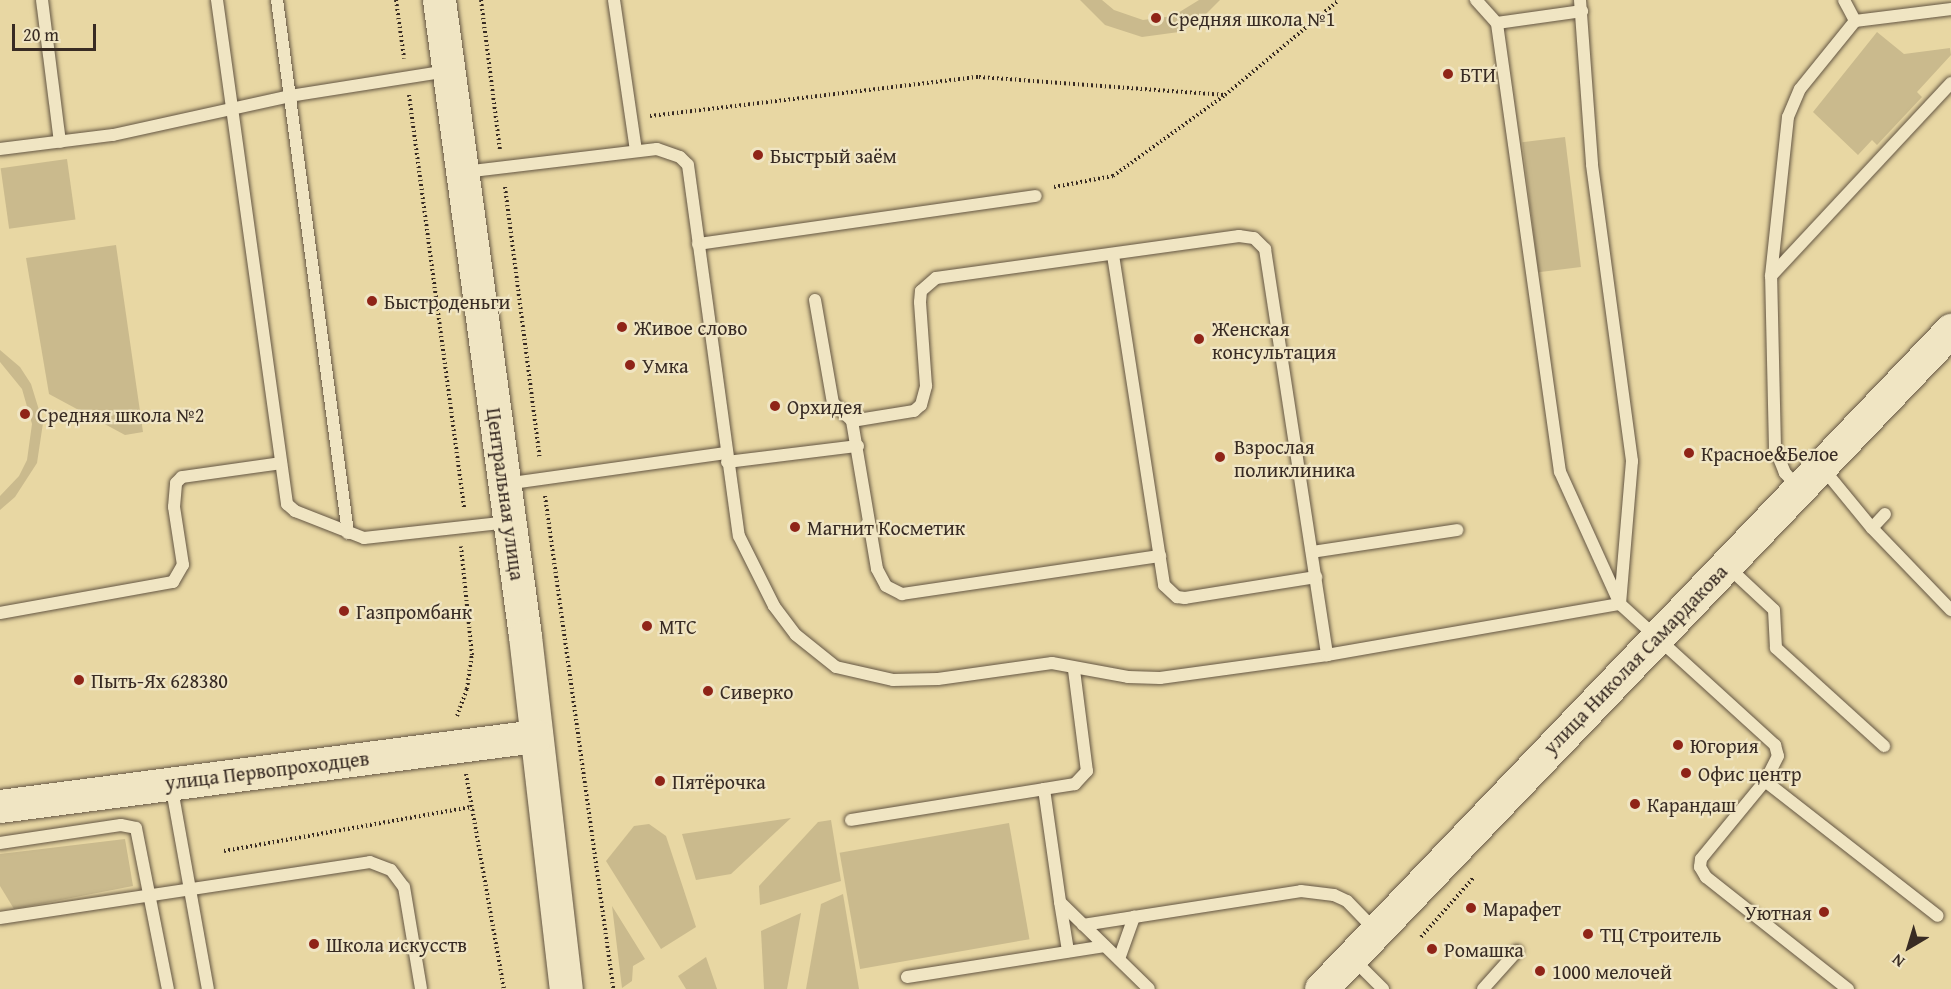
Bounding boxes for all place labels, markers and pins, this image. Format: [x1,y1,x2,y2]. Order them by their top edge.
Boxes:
place label: Средняя школа №1 [1168,6,1335,30]
marker: Средняя школа №1 [1149,11,1163,25]
place label: БТИ [1460,62,1496,86]
marker: БТИ [1441,67,1455,81]
place label: Быстрый заём [770,143,897,167]
marker: Быстрый заём [751,148,765,162]
place label: Быстроденьги [384,289,511,313]
marker: Быстроденьги [365,294,379,308]
place label: Живое слово [634,315,747,339]
place label: Женская консультация [1212,316,1336,363]
marker: Живое слово [615,320,629,334]
marker: Женская консультация [1190,330,1208,348]
place label: Умка [642,353,688,377]
marker: Умка [623,358,637,372]
place label: Орхидея [787,394,862,418]
marker: Орхидея [768,399,782,413]
place label: Средняя школа №2 [37,402,204,426]
marker: Средняя школа №2 [18,407,32,421]
place label: Взрослая поликлиника [1234,434,1355,481]
place label: Красное&Белое [1701,441,1838,465]
marker: Красное&Белое [1682,446,1696,460]
marker: Взрослая поликлиника [1211,448,1229,466]
place label: Магнит Косметик [807,515,965,539]
marker: Магнит Косметик [788,520,802,534]
place label: Газпромбанк [356,599,472,623]
marker: Газпромбанк [337,604,351,618]
place label: МТС [659,614,697,638]
marker: МТС [640,619,654,633]
place label: Пыть-Ях 628380 [91,668,228,692]
marker: Пыть-Ях 628380 [72,673,86,687]
place label: Сиверко [720,679,793,703]
marker: Сиверко [701,684,715,698]
place label: Югория [1690,733,1759,757]
marker: Югория [1671,738,1685,752]
place label: Офис центр [1698,761,1802,785]
marker: Офис центр [1679,766,1693,780]
place label: Пятёрочка [672,769,766,793]
marker: Пятёрочка [653,774,667,788]
place label: Карандаш [1647,792,1736,816]
marker: Карандаш [1628,797,1642,811]
place label: Марафет [1483,896,1561,920]
place label: Уютная [1744,900,1812,924]
marker: Марафет [1464,901,1478,915]
marker: Уютная [1817,905,1831,919]
place label: ТЦ Строитель [1600,922,1721,946]
marker: ТЦ Строитель [1581,927,1595,941]
place label: Школа искусств [326,932,467,956]
marker: Школа искусств [307,937,321,951]
place label: Ромашка [1444,937,1524,961]
marker: Ромашка [1425,942,1439,956]
place label: 1000 мелочей [1552,959,1672,983]
marker: 1000 мелочей [1533,964,1547,978]

